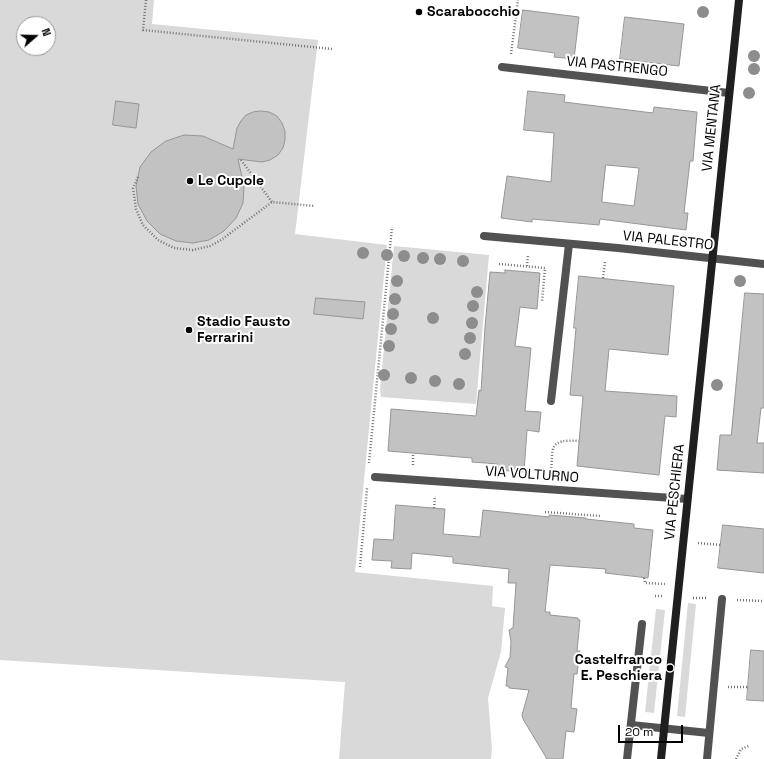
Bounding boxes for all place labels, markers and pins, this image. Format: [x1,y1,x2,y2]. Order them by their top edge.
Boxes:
place label: Scarabocchio [427,4,520,20]
marker: Scarabocchio [414,7,424,17]
place label: Le Cupole [198,173,264,189]
marker: Le Cupole [185,176,195,186]
place label: Stadio Fausto Ferrarini [197,314,290,346]
marker: Stadio Fausto Ferrarini [184,325,194,335]
place label: Castelfranco E. Peschiera [575,652,662,684]
marker: Castelfranco E. Peschiera [665,663,675,673]

